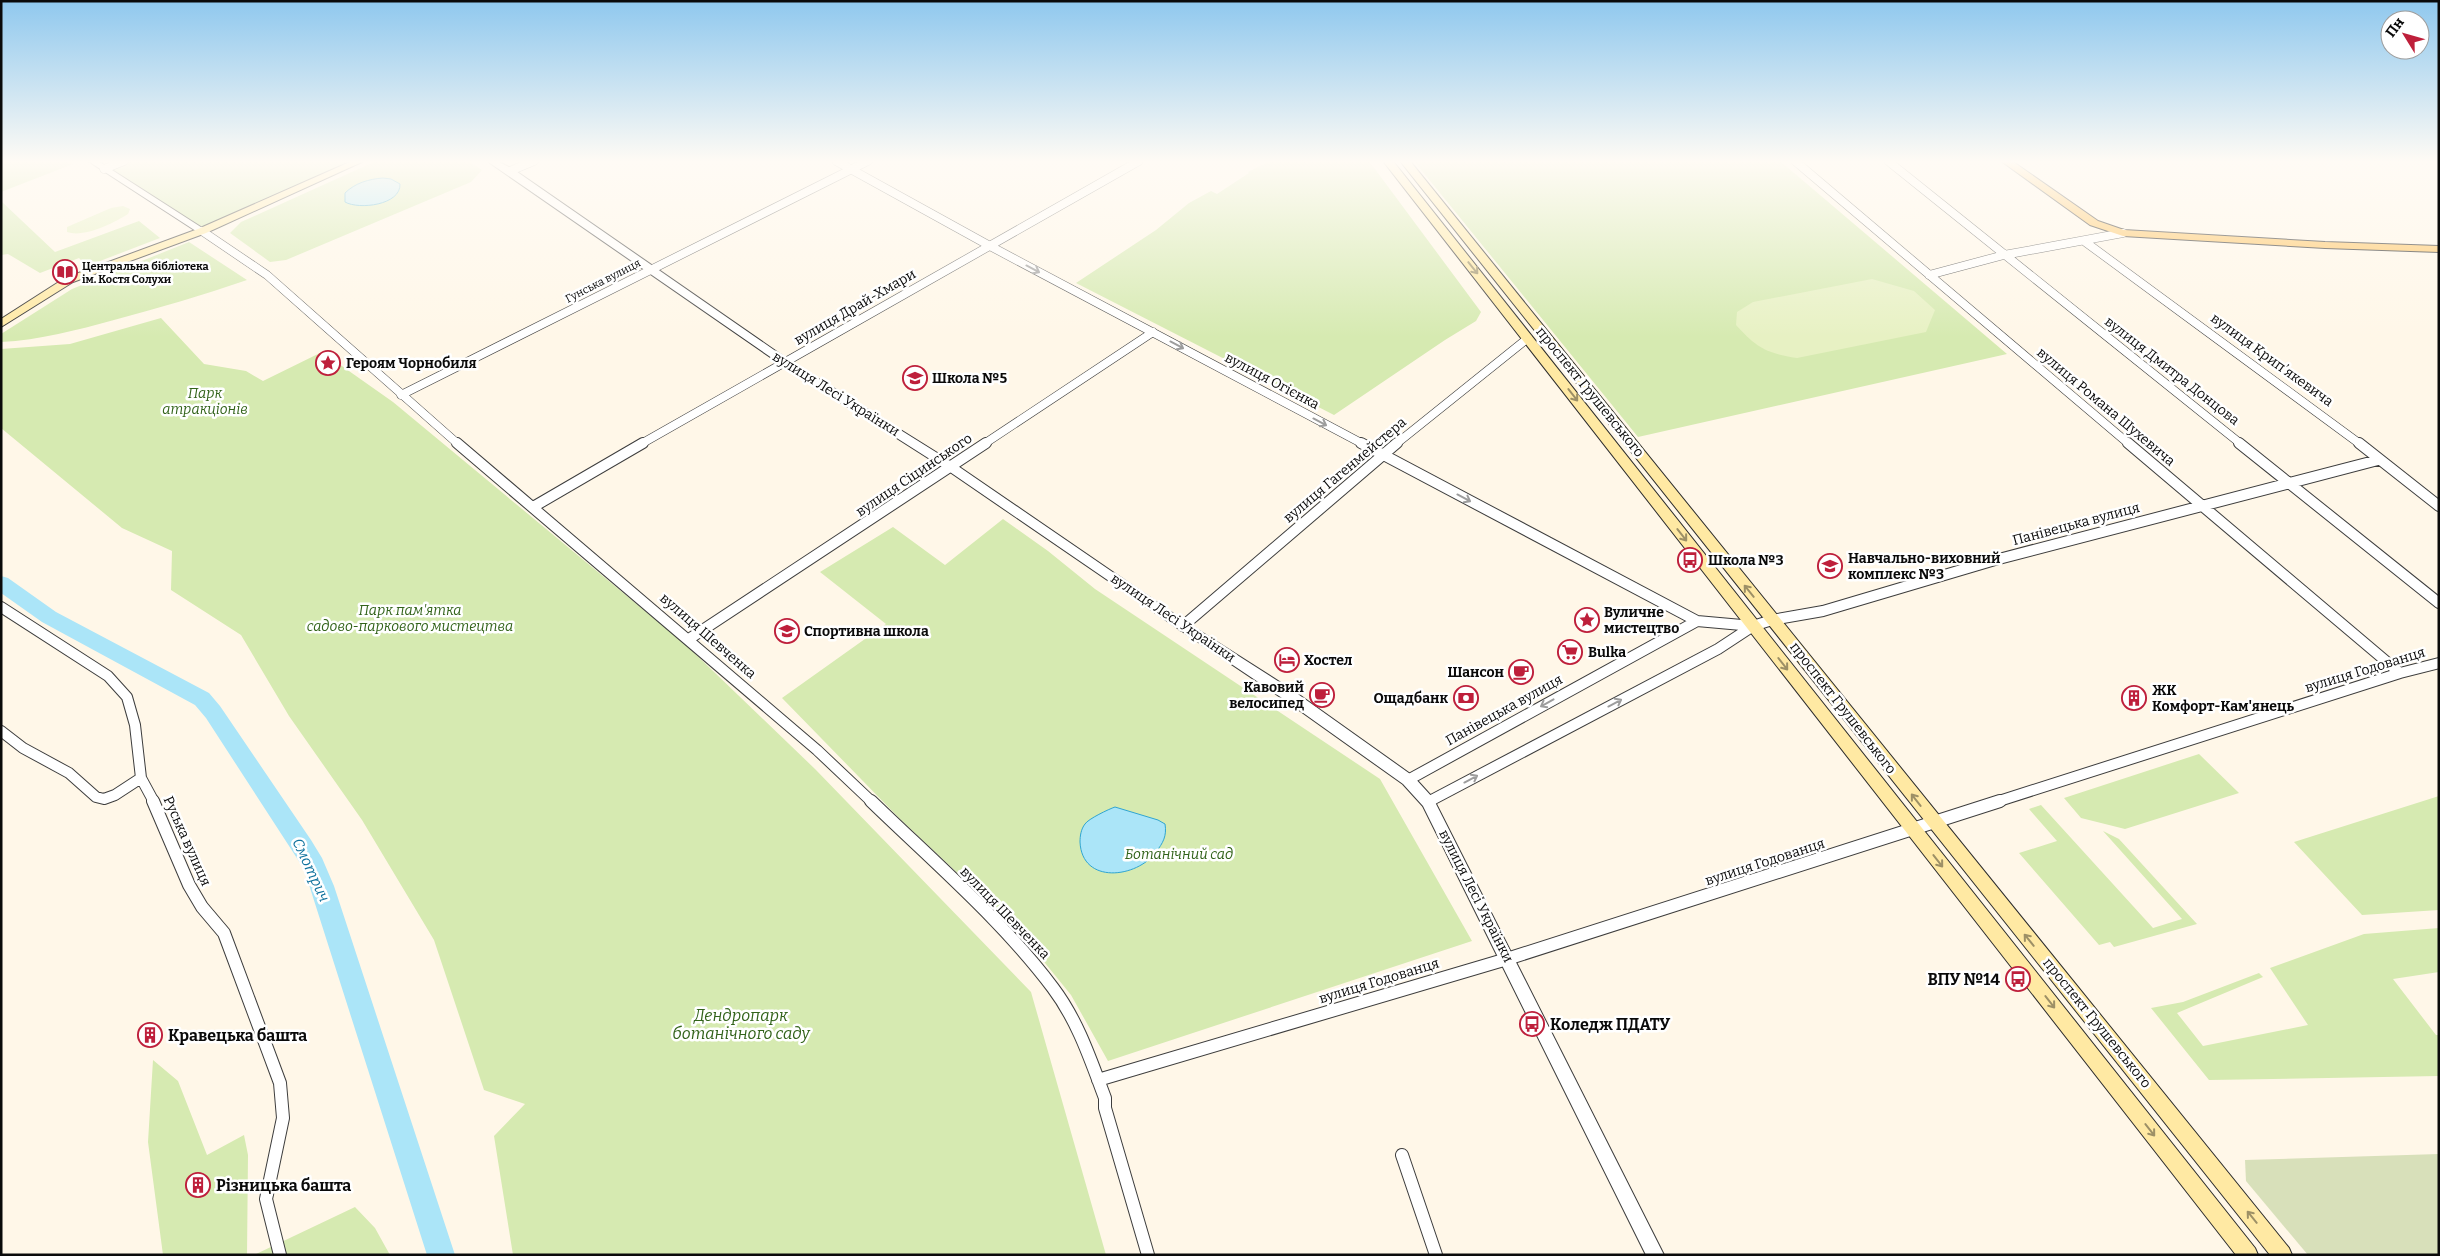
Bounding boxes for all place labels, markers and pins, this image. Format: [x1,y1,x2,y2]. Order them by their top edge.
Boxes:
library icon: Центральна бібліотека ім. Костя Солухи [52,259,78,285]
place label: Центральна бібліотека ім. Костя Солухи [82,260,210,286]
place icon: Героям Чорнобиля [315,350,341,376]
place label: Героям Чорнобиля [346,355,477,372]
school or university icon: Школа №5 [902,365,928,391]
place label: Школа №5 [932,370,1007,387]
bus stop icon: Школа №3 [1677,547,1703,573]
place label: Навчально-виховний комплекс №3 [1848,550,2001,583]
place label: Школа №3 [1708,552,1784,569]
school or university icon: Навчально-виховний комплекс №3 [1817,553,1843,579]
place label: Вуличне мистецтво [1604,604,1679,637]
place icon: Вуличне мистецтво [1574,607,1600,633]
school or university icon: Спортивна школа [774,618,800,644]
place label: Спортивна школа [804,623,929,640]
supermarket icon: Bulka [1557,639,1583,665]
place label: Bulka [1588,644,1626,661]
hotel icon: Хостел [1274,647,1300,673]
place label: Хостел [1304,652,1353,669]
cafe icon: Шансон [1508,659,1534,685]
place label: Шансон [1448,664,1504,681]
place label: Кавовий велосипед [1229,679,1305,712]
cafe icon: Кавовий велосипед [1309,682,1335,708]
place label: ЖК Комфорт-Кам'янець [2152,682,2295,715]
bank icon: Ощадбанк [1453,685,1479,711]
building icon: ЖК Комфорт-Кам'янець [2121,685,2147,711]
place label: Ощадбанк [1374,690,1448,707]
bus stop icon: ВПУ №14 [2005,966,2031,992]
place label: ВПУ №14 [1927,970,2000,989]
bus stop icon: Коледж ПДАТУ [1519,1011,1545,1037]
place label: Коледж ПДАТУ [1550,1015,1670,1034]
building icon: Кравецька башта [137,1022,163,1048]
place label: Кравецька башта [168,1026,307,1045]
building icon: Різницька башта [185,1172,211,1198]
place label: Різницька башта [216,1176,351,1195]

